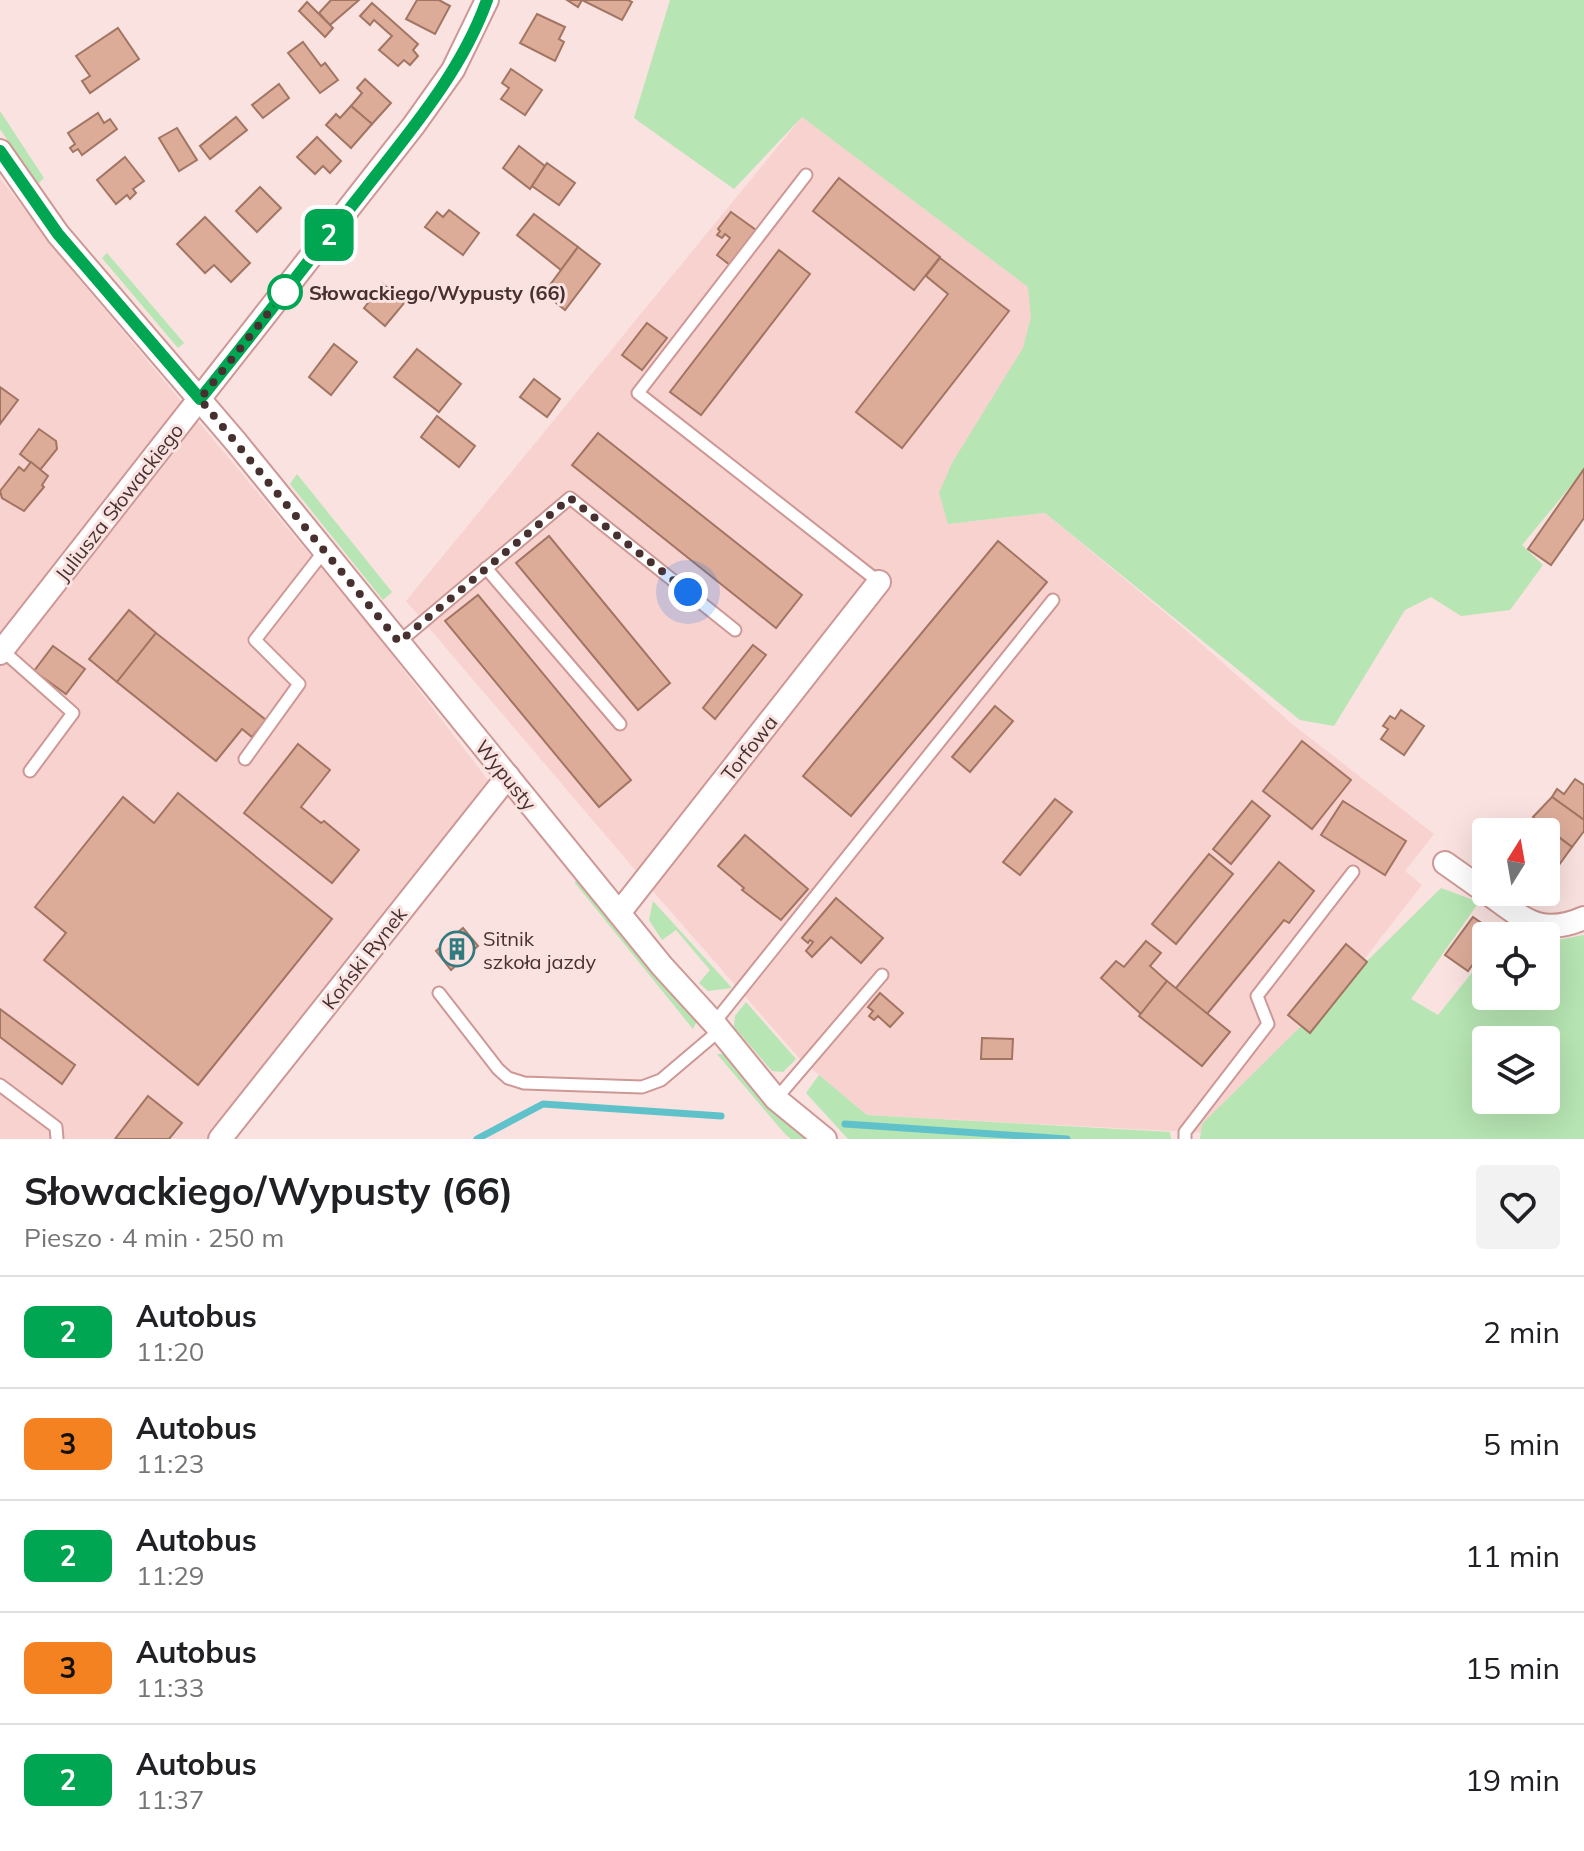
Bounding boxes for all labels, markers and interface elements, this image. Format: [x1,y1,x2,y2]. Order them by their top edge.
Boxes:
line badge: 2 [303,209,355,261]
text: 2 [321,217,337,252]
marker: Słowackiego/Wypusty (66) [268,275,302,309]
place label: Słowackiego/Wypusty (66) [309,280,567,305]
street label: Juliusza Słowackiego [50,418,188,586]
your location [668,572,708,612]
street label: Torfowa [716,710,782,786]
street label: Wypusty [470,735,542,816]
north arrow [1472,818,1560,906]
map controls [1472,818,1560,1114]
street label: Koński Rynek [316,901,412,1014]
button: locate [1472,922,1560,1010]
place label: Sitnik szkoła jazdy [483,926,597,974]
building icon: Sitnik szkoła jazdy [438,930,476,968]
button: layers [1472,1026,1560,1114]
button: heart [1476,1165,1560,1249]
text: Słowackiego/Wypusty (66) [24,1167,513,1215]
text: Pieszo · 4 min · 250 m [24,1221,284,1254]
text: Autobus [136,1297,257,1335]
text: 2 min [1483,1313,1560,1351]
text: 2 [60,1314,76,1349]
text: 11:20 [136,1335,204,1368]
text: Autobus [136,1409,257,1447]
text: 5 min [1483,1425,1560,1463]
text: 3 [60,1426,76,1461]
text: 11:23 [136,1447,204,1480]
text: Autobus [136,1521,257,1559]
text: 11 min [1465,1537,1560,1575]
text: 2 [60,1538,76,1573]
text: 11:29 [136,1559,204,1592]
text: Autobus [136,1633,257,1671]
text: 15 min [1465,1649,1560,1687]
text: 3 [60,1650,76,1685]
text: 11:33 [136,1671,204,1704]
text: Autobus [136,1745,257,1783]
text: 19 min [1465,1761,1560,1799]
text: 2 [60,1762,76,1797]
text: 11:37 [136,1783,204,1816]

